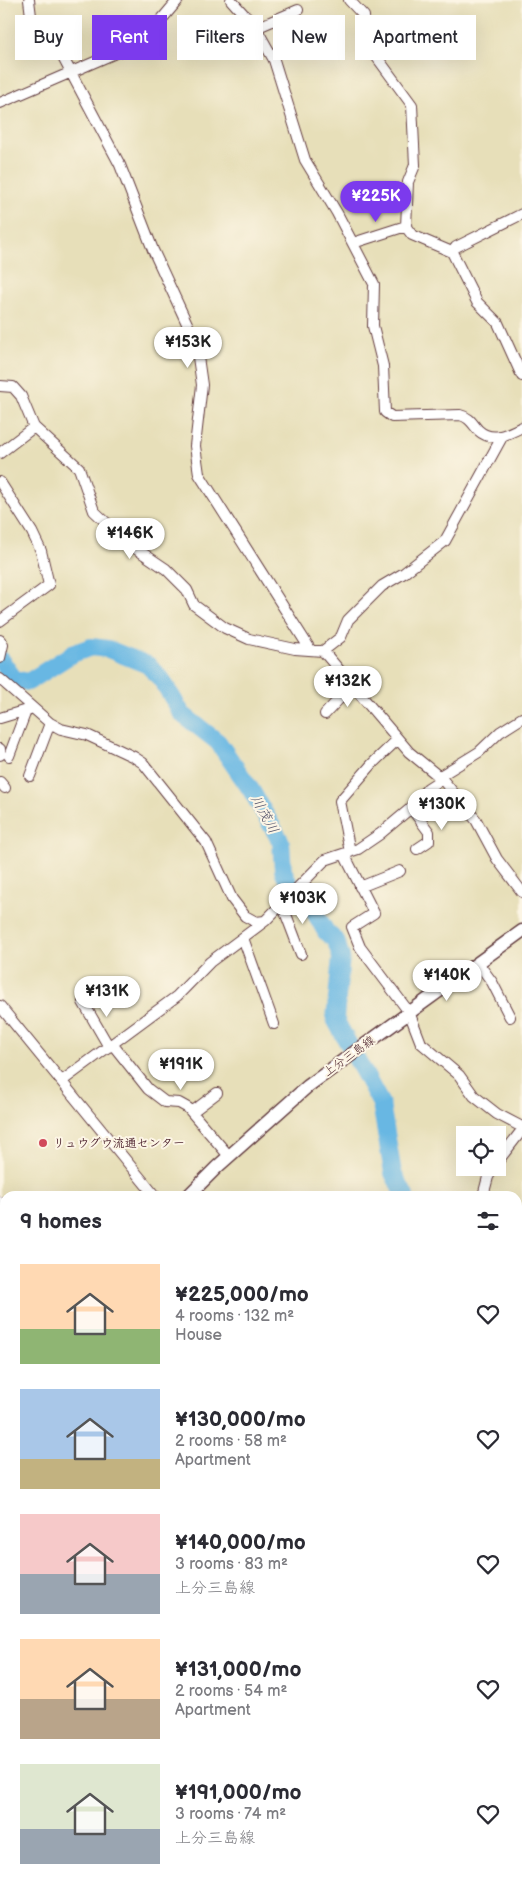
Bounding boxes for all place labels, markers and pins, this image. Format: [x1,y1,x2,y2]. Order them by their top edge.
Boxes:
pin: ¥225K [341,180,411,223]
pin: ¥153K [153,326,223,369]
pin: ¥146K [95,518,165,560]
pin: ¥132K [313,666,383,708]
pin: ¥130K [407,788,477,831]
pin: ¥103K [268,882,338,925]
pin: ¥140K [412,960,482,1002]
pin: ¥131K [72,976,142,1018]
pin: ¥191K [146,1048,216,1091]
place label: リュウグウ流通センター [53,1136,185,1151]
marker: リュウグウ流通センター [37,1137,49,1149]

